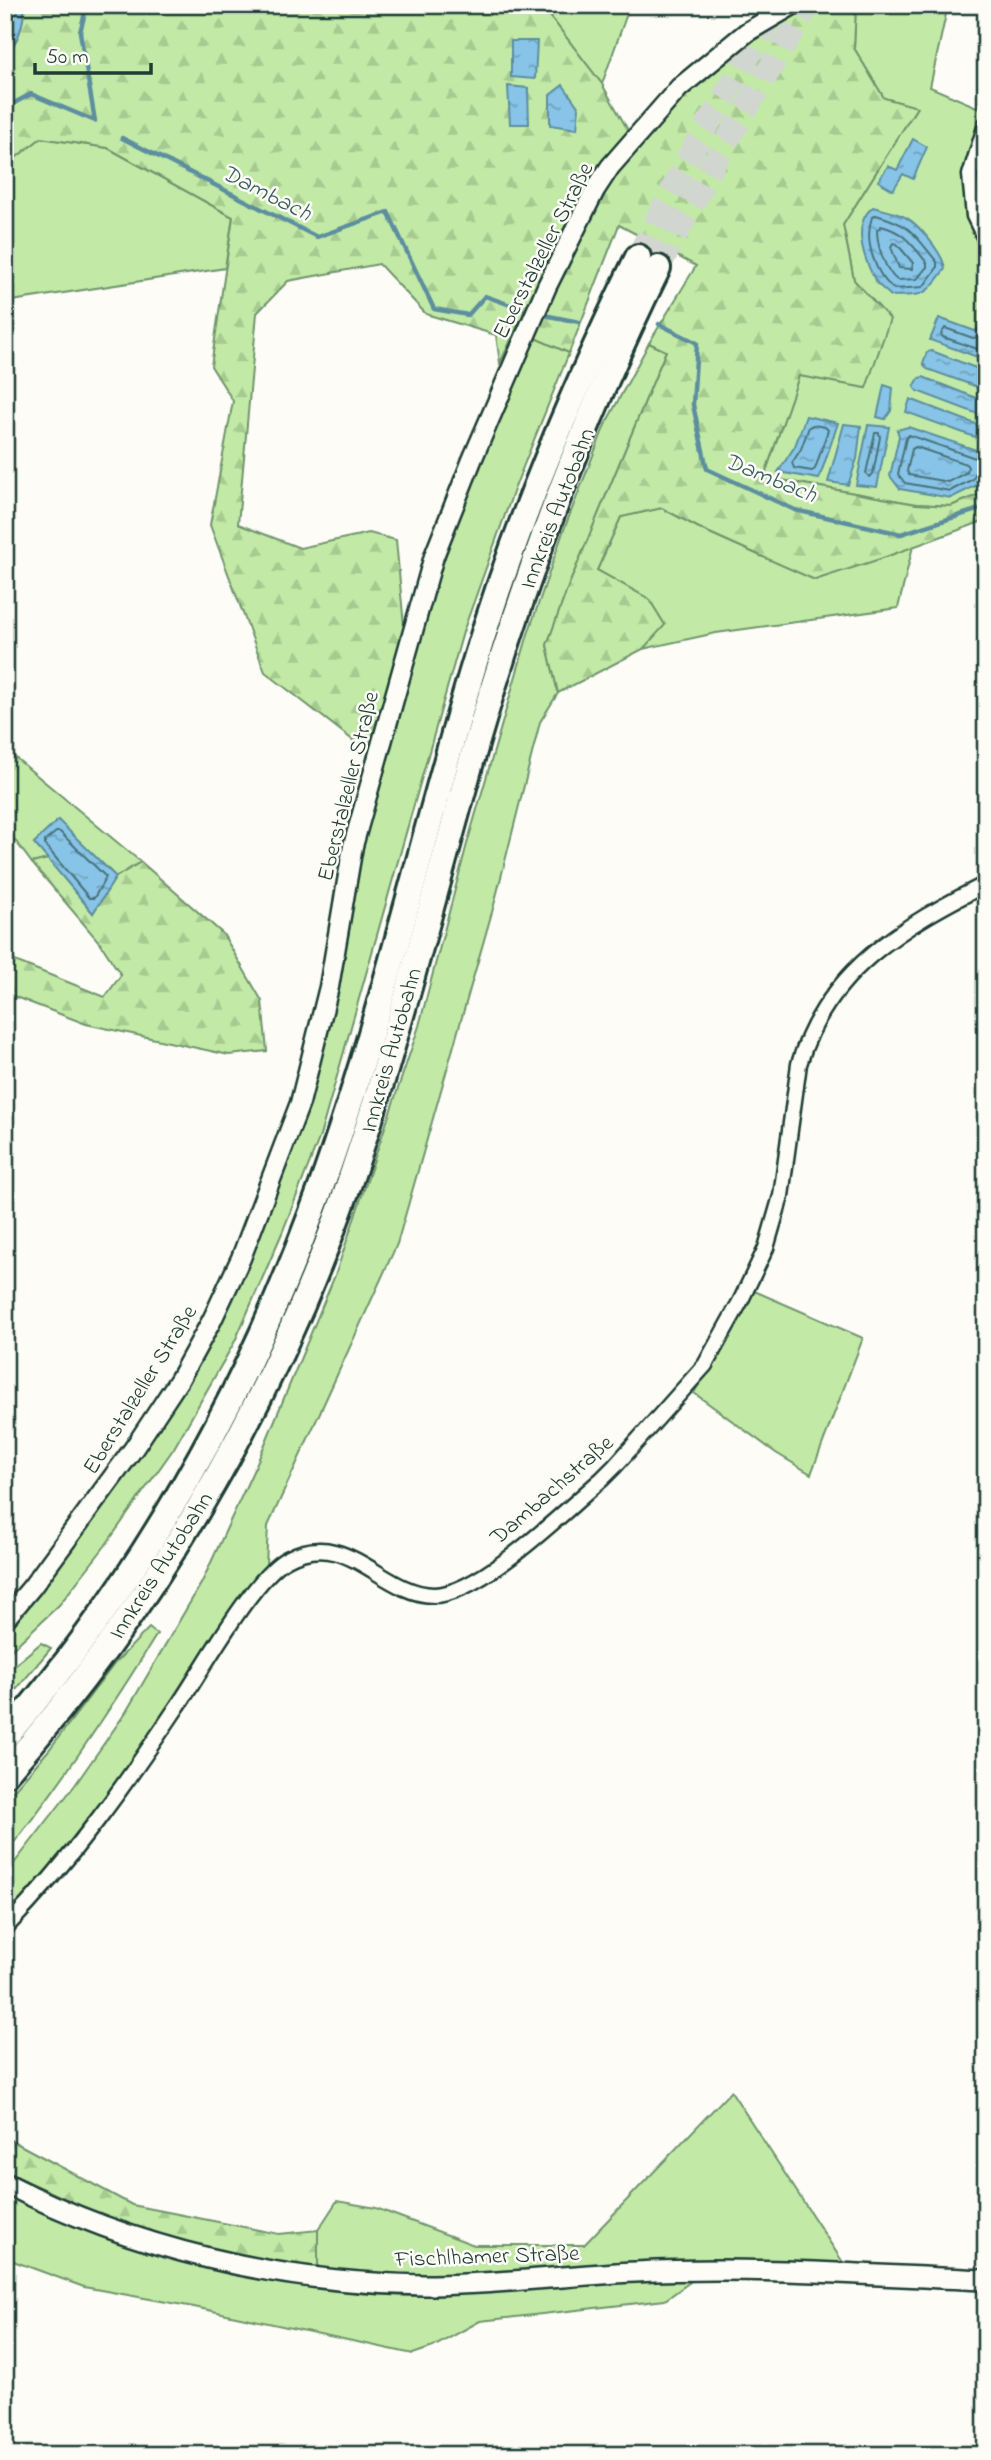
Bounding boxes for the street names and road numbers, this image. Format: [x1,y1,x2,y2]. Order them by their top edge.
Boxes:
street label: Eberstalzeller Straße [485,156,603,345]
street label: Innkreis Autobahn [512,423,604,594]
street label: Eberstalzeller Straße [310,688,389,885]
street label: Innkreis Autobahn [353,964,432,1137]
street label: Eberstalzeller Straße [76,1299,207,1482]
street label: Dambachstraße [483,1427,622,1555]
street label: Innkreis Autobahn [102,1486,222,1647]
street label: Fischlhamer Straße [393,2238,581,2277]

